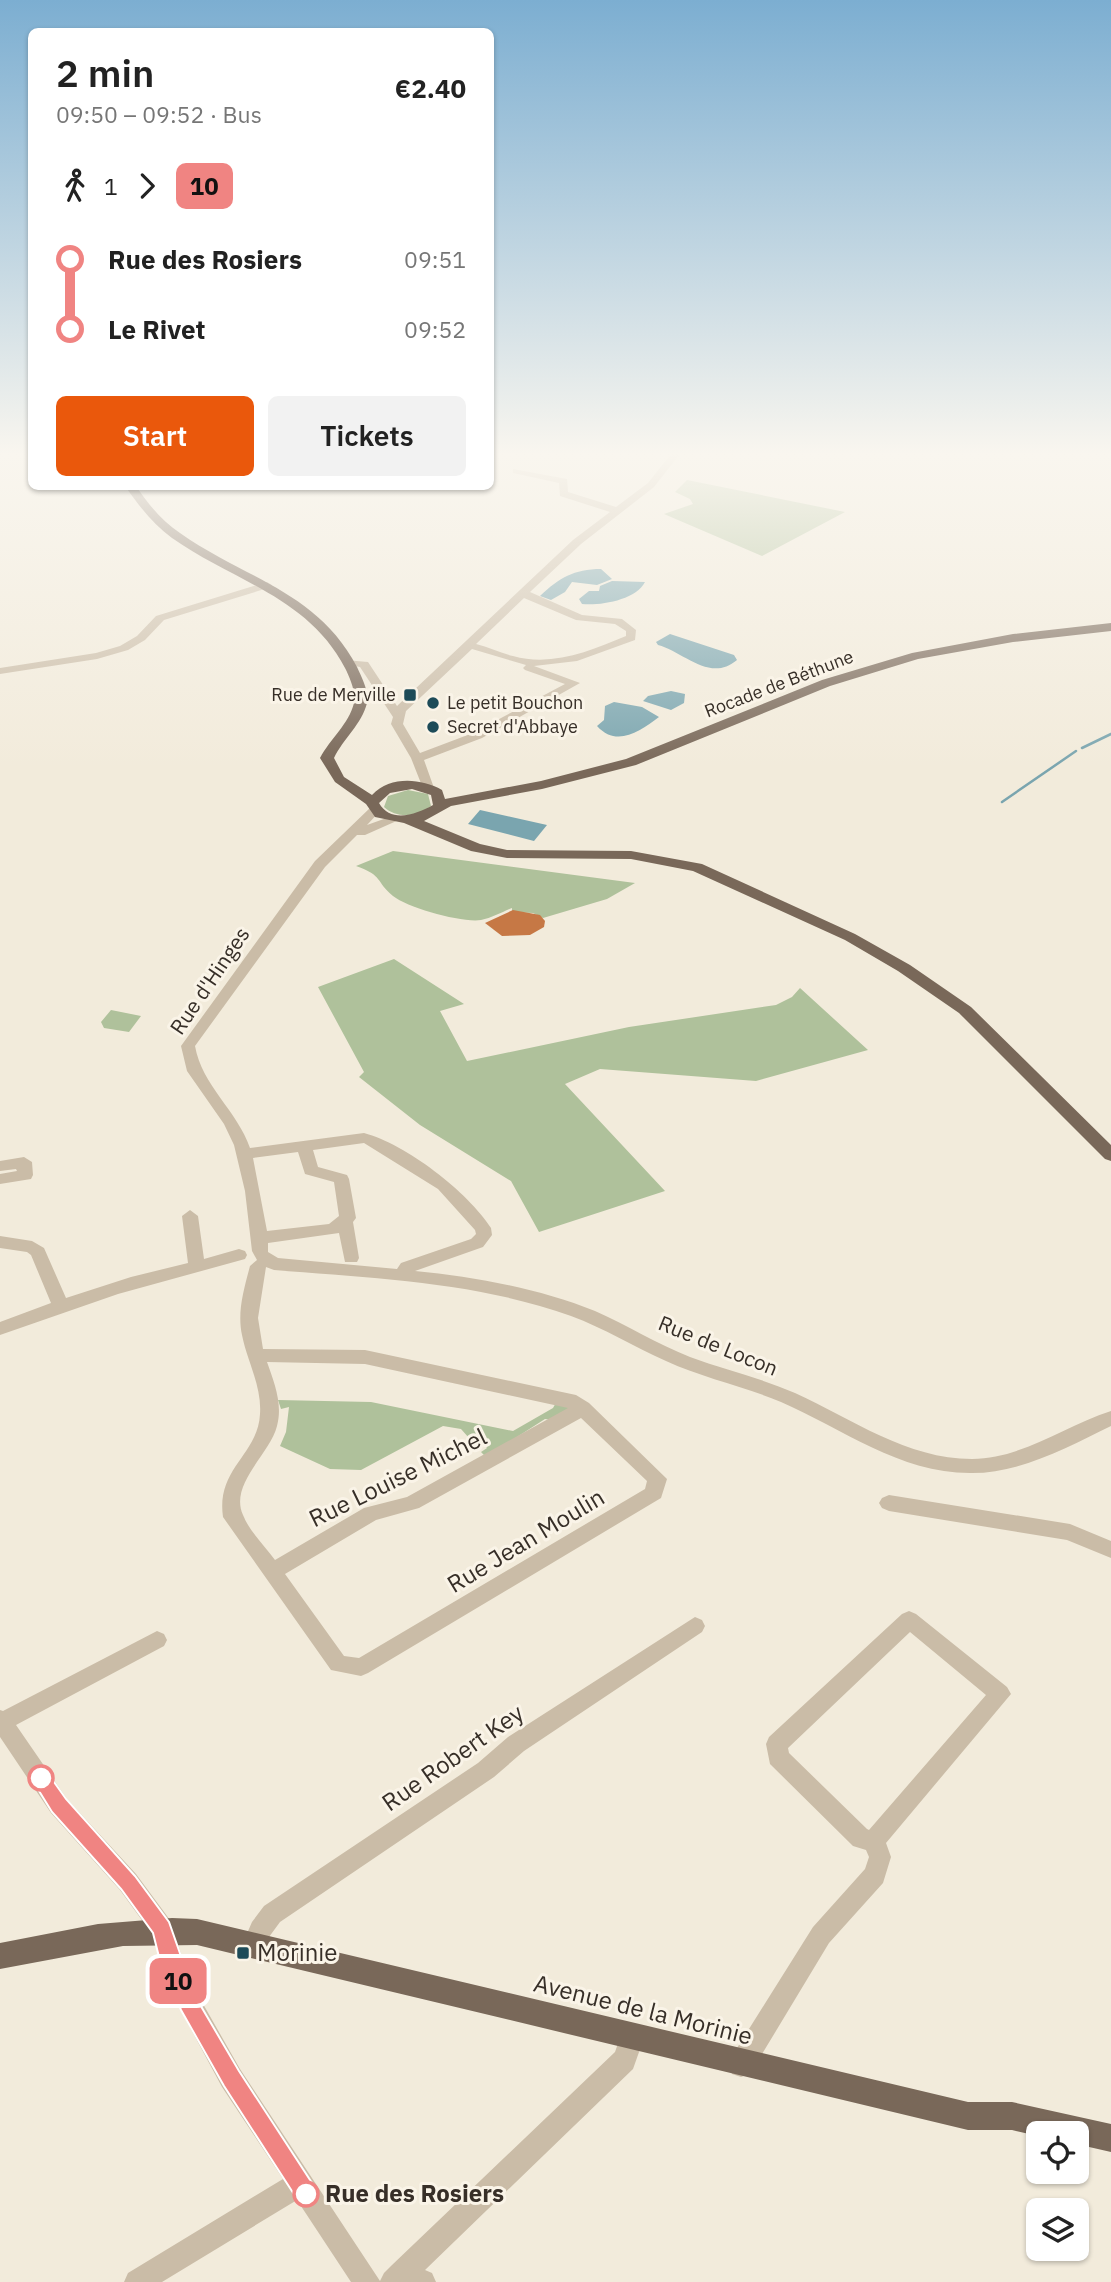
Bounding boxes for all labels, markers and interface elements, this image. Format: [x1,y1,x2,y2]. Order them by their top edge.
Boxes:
text: 2 min [56,48,154,97]
text: €2.40 [395,71,466,105]
text: 09:50 – 09:52 · Bus [56,99,262,129]
icon: walk [56,167,94,205]
icon: forward [128,167,166,205]
text: 10 [190,170,219,202]
text: 1 [104,171,118,201]
text: Rue des Rosiers [108,242,302,276]
text: 09:51 [404,244,466,274]
text: Le Rivet [108,312,206,346]
text: 09:52 [404,314,466,344]
button: Start [56,396,254,476]
button: Tickets [268,396,466,476]
street label: Rocade de Béthune [701,645,857,723]
place label: Rue de Merville [271,683,396,706]
marker: Rue de Merville [402,687,418,703]
place label: Le petit Bouchon [447,691,583,714]
marker: Le petit Bouchon [425,695,441,711]
place label: Secret d'Abbaye [447,715,578,738]
marker: Secret d'Abbaye [425,719,441,735]
street label: Rue d'Hinges [163,921,255,1040]
street label: Rue de Locon [654,1308,782,1382]
street label: Rue Louise Michel [303,1420,492,1534]
street label: Rue Jean Moulin [441,1481,610,1600]
street label: Rue Robert Key [375,1696,530,1818]
unlabelled marker [28,1765,54,1791]
place label: Morinie [257,1936,338,1968]
marker: Morinie [235,1945,251,1961]
line badge: 10 [146,1958,210,2004]
text: 10 [164,1965,192,1997]
street label: Avenue de la Morinie [531,1966,756,2052]
map controls [1026,2121,1089,2261]
button: locate [1026,2121,1089,2184]
place label: Rue des Rosiers [325,2177,504,2209]
marker: Rue des Rosiers [293,2181,319,2207]
button: layers [1026,2198,1089,2261]

